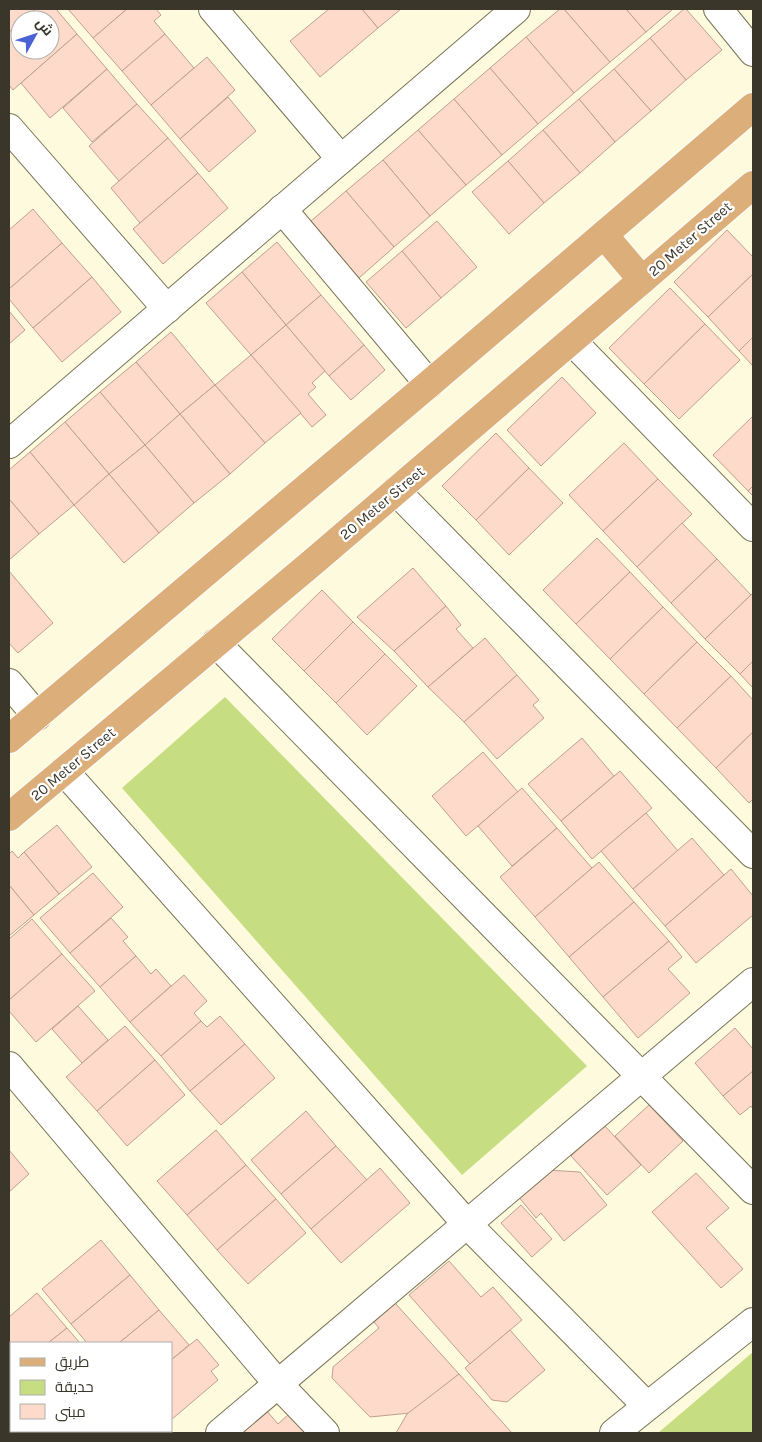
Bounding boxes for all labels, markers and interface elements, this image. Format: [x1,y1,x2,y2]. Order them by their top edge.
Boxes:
north arrow [10,10,60,60]
text: ش [32,15,57,39]
street label: 20 Meter Street [644,198,736,280]
street label: 20 Meter Street [336,462,428,544]
street label: 20 Meter Street [27,723,119,805]
legend [10,1342,172,1432]
text: طريق [55,1353,89,1372]
text: حديقة [55,1378,94,1396]
text: مبنى [55,1403,86,1422]

